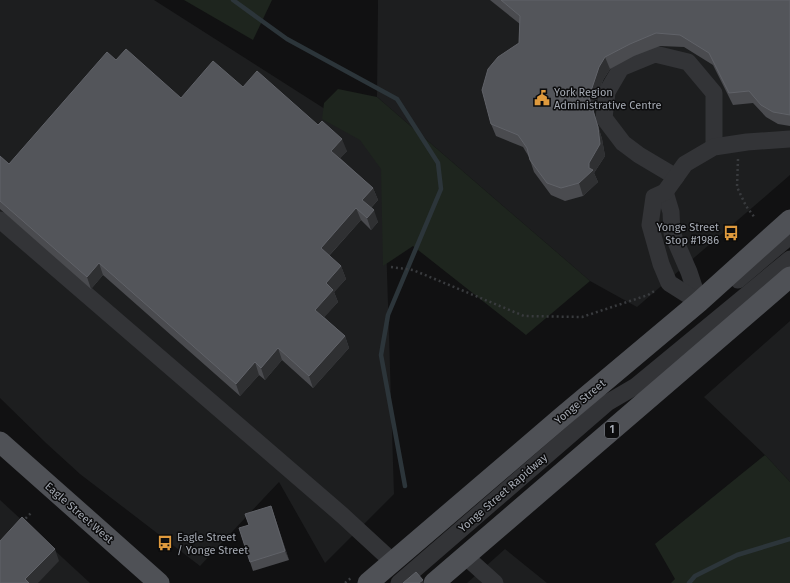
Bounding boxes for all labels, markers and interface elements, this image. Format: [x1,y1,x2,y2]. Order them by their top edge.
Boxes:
place label: York Region Administrative Centre [554,86,662,112]
public building icon: York Region Administrative Centre [533,89,551,107]
place label: Yonge Street Stop #1986 [656,221,719,247]
bus stop icon: Yonge Street Stop #1986 [722,224,740,242]
street label: Yonge Street [552,377,608,427]
road number: 1 [605,422,619,438]
street label: Yonge Street Rapidway [456,451,550,535]
street label: Eagle Street West [42,480,116,546]
place label: Eagle Street / Yonge Street [177,531,248,557]
bus stop icon: Eagle Street / Yonge Street [156,534,174,552]

